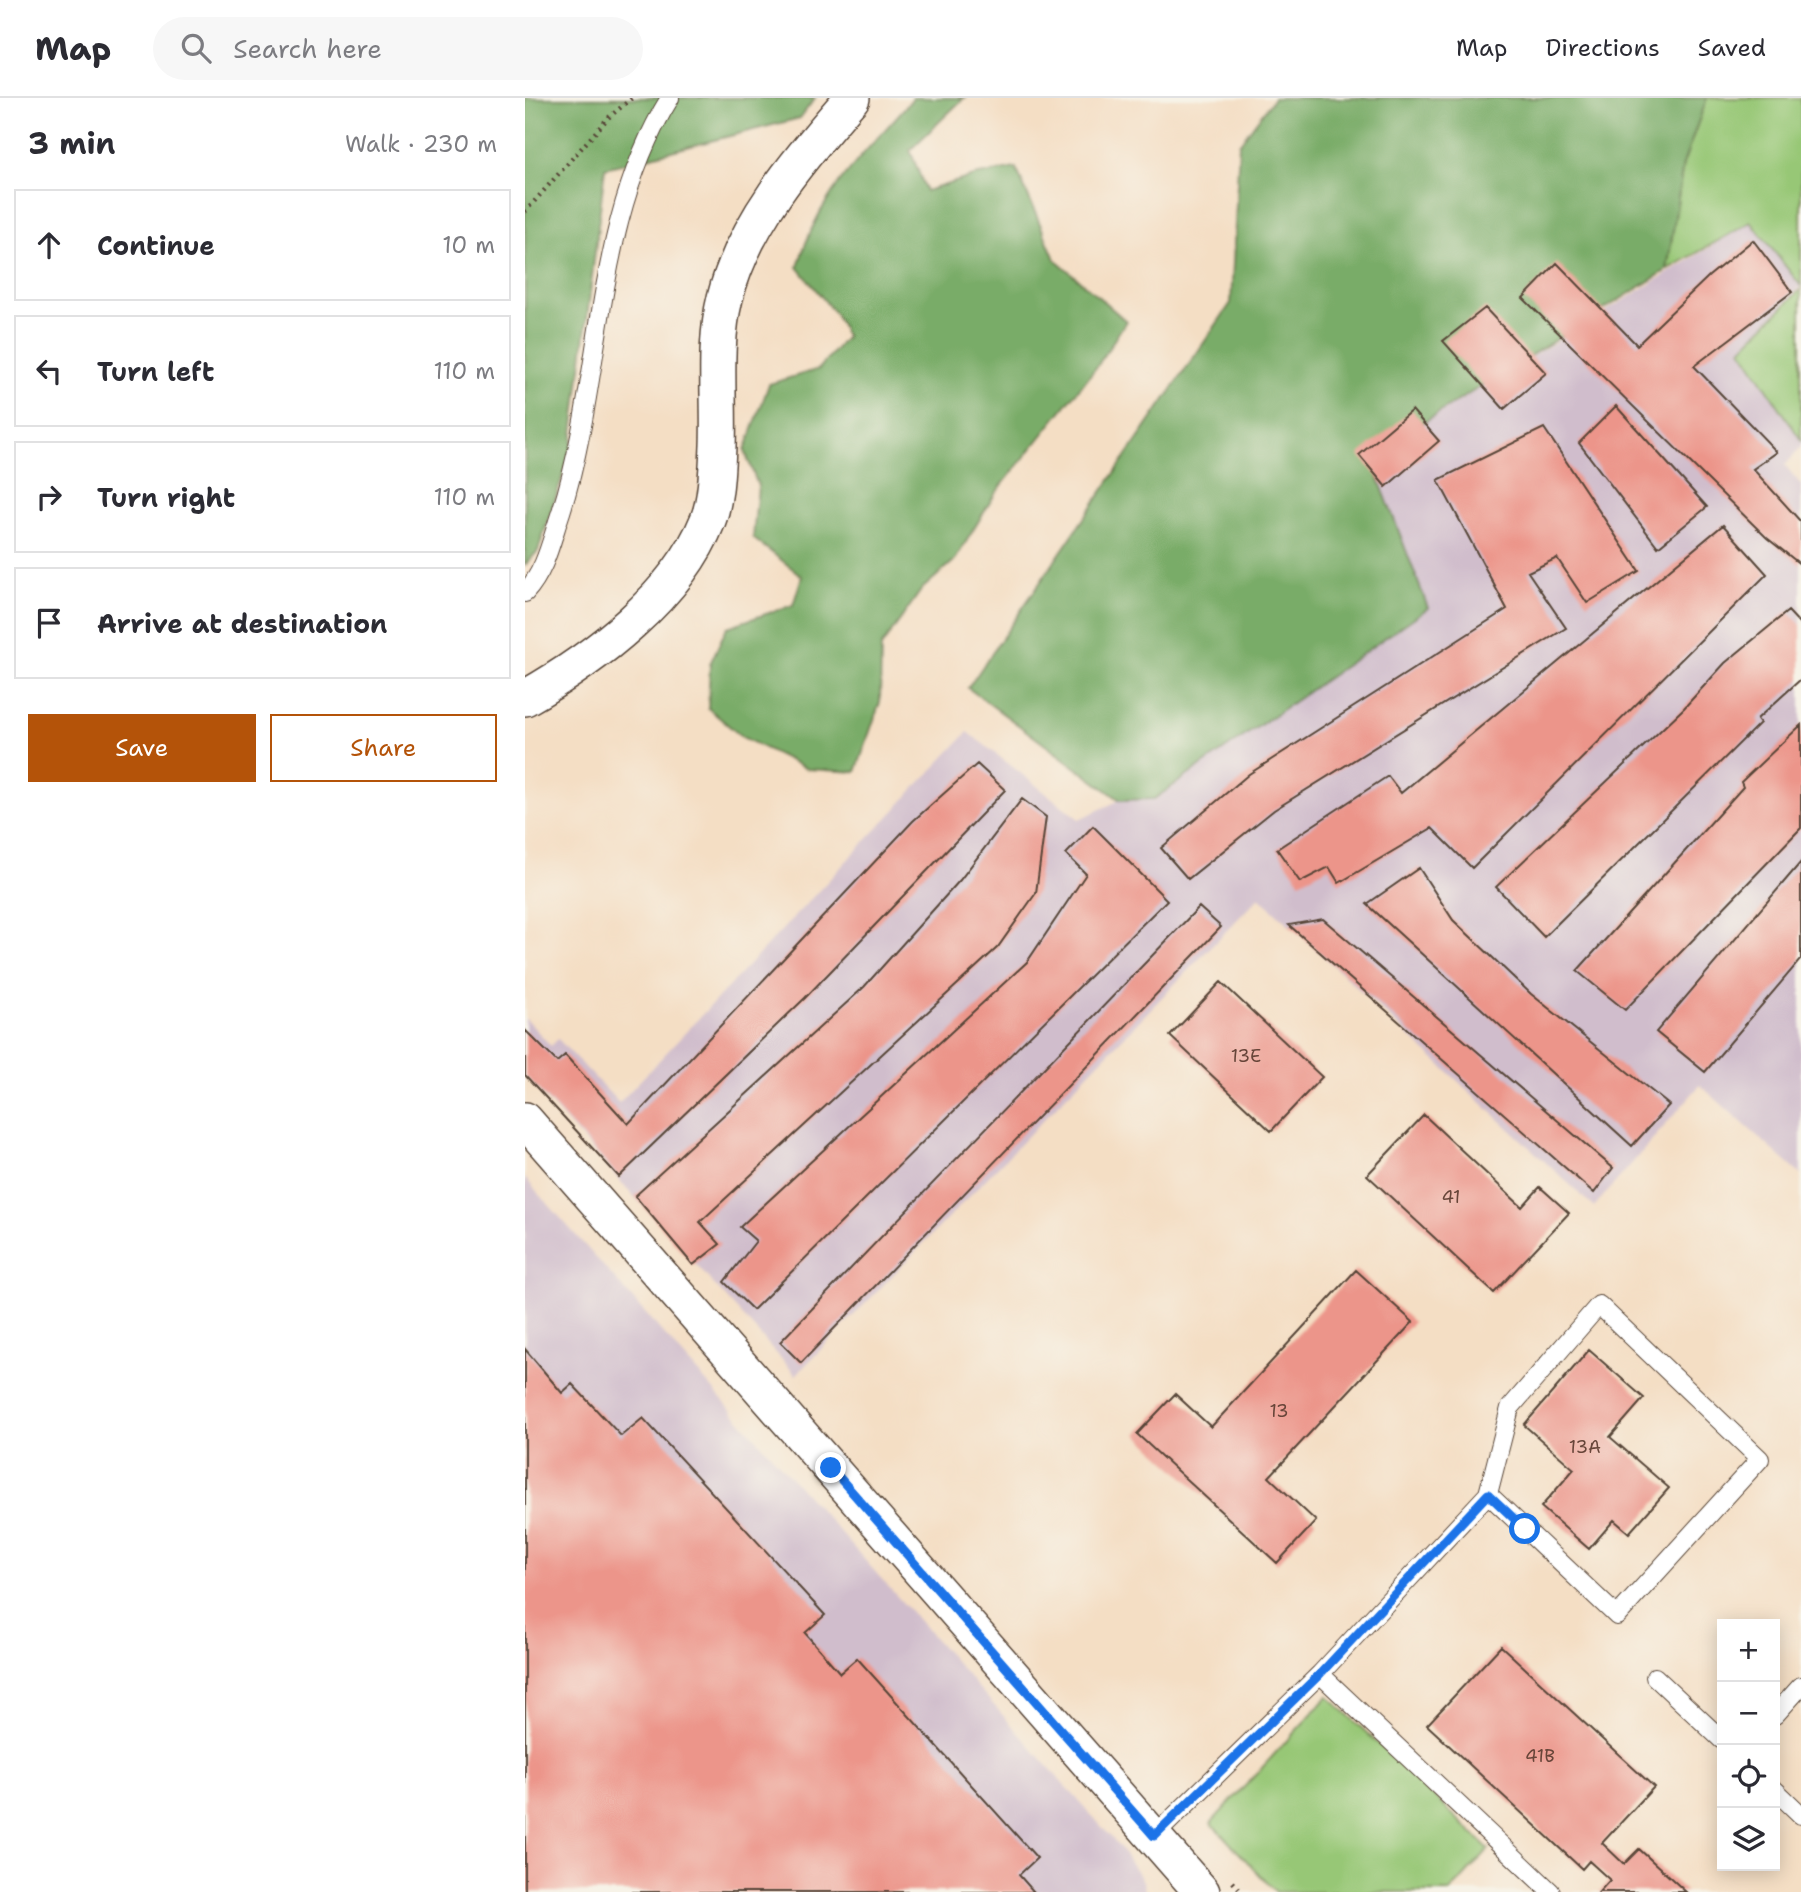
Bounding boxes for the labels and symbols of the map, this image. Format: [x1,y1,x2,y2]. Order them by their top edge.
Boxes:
house number: 13Е [1231,1044,1261,1068]
house number: 41 [1441,1185,1461,1209]
house number: 13 [1269,1399,1289,1423]
house number: 13А [1569,1435,1601,1459]
route end [815,1452,846,1483]
route start [1509,1513,1540,1544]
house number: 41В [1525,1744,1555,1768]

